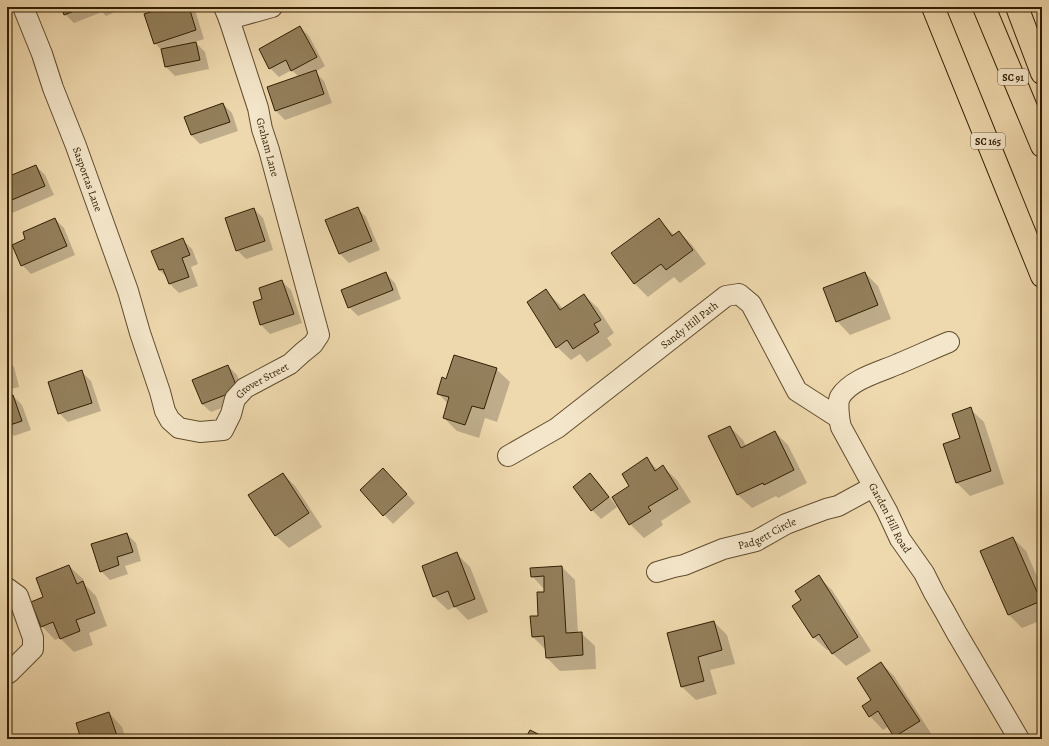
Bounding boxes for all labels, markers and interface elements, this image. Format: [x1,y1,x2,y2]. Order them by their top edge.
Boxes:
road number: SC 91 [998,69,1028,85]
street label: Graham Lane [252,116,283,178]
road number: SC 165 [971,133,1005,149]
street label: Sasportas Lane [69,145,106,214]
street label: Sandy Hill Path [657,298,721,352]
street label: Grover Street [232,359,292,402]
street label: Garden Hill Road [865,480,915,556]
street label: Padgett Circle [736,514,798,553]

